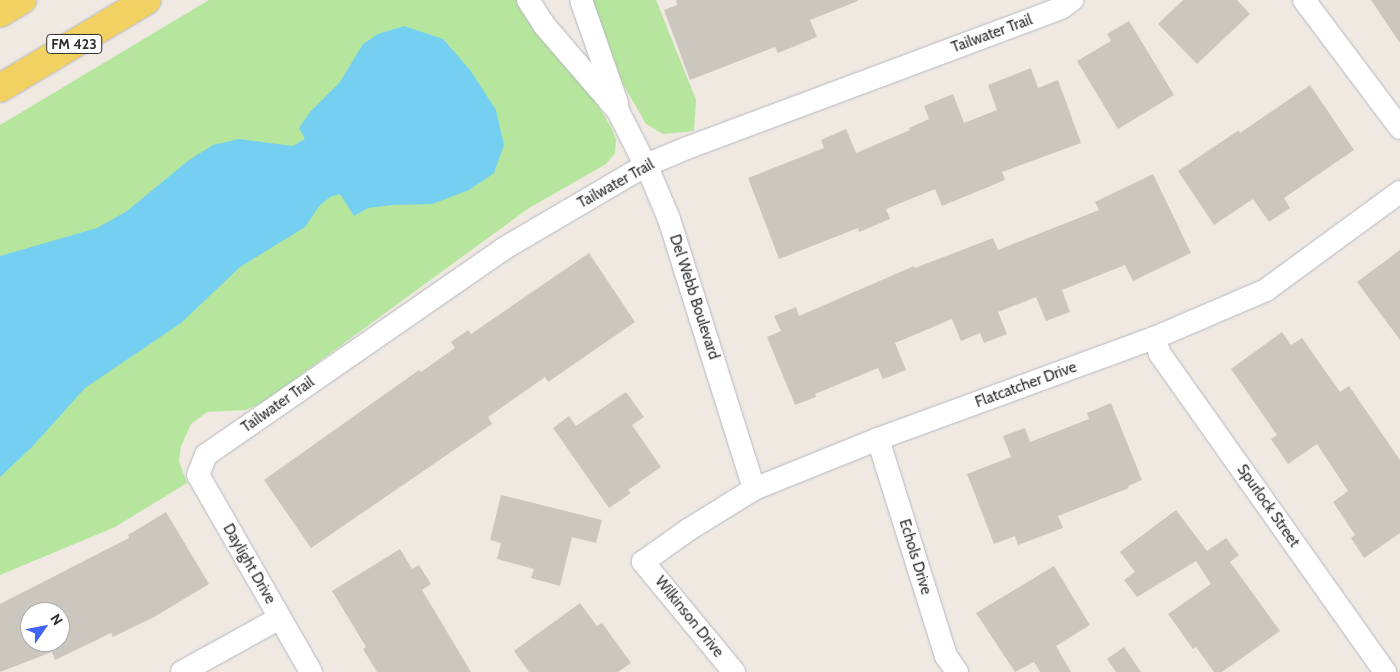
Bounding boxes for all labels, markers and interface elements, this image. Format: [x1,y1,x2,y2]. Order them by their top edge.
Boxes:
street label: Tailwater Trail [949,11,1035,57]
road number: FM 423 [45,33,103,56]
street label: Tailwater Trail [575,156,657,212]
street label: Del Webb Boulevard [665,232,723,362]
street label: Flatcatcher Drive [973,358,1079,412]
street label: Tailwater Trail [238,373,318,437]
street label: Spurlock Street [1233,461,1303,551]
street label: Echols Drive [895,517,935,597]
street label: Daylight Drive [219,521,279,607]
street label: Wilkinson Drive [651,573,727,661]
north arrow [20,602,70,652]
text: N [46,610,67,628]

